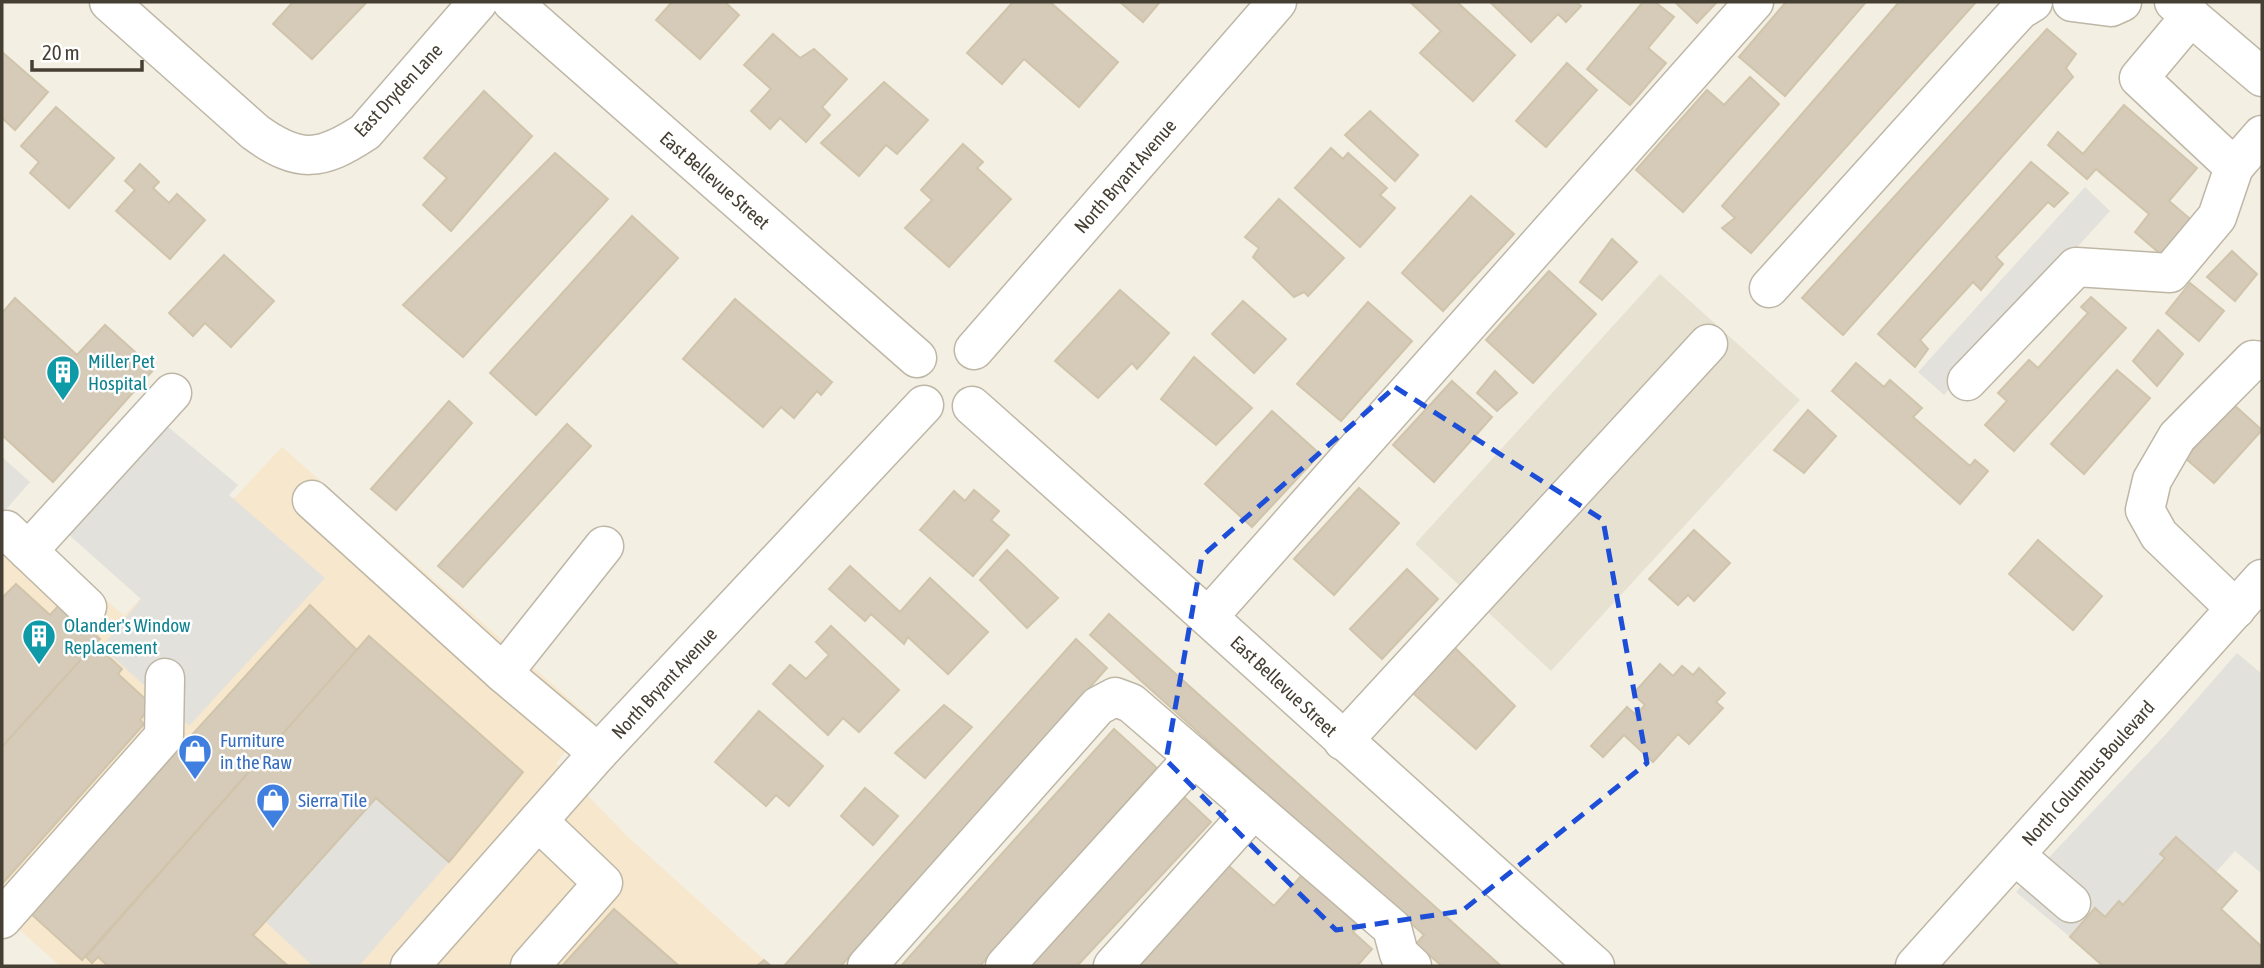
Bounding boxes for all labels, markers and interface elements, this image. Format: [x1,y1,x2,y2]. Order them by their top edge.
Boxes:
scale bar [32,28,142,72]
street label: East Dryden Lane [349,39,447,141]
text: 20 m [42,40,80,64]
street label: North Bryant Avenue [1070,115,1180,237]
street label: East Bellevue Street [656,127,774,233]
place label: Miller Pet Hospital [88,350,155,394]
building icon: Miller Pet Hospital [44,353,82,402]
place label: Olander's Window Replacement [64,614,191,658]
building icon: Olander's Window Replacement [20,617,58,666]
street label: North Bryant Avenue [607,623,721,743]
street label: East Bellevue Street [1226,631,1342,741]
street label: North Columbus Boulevard [2017,696,2159,850]
place label: Furniture in the Raw [220,729,292,773]
shop icon: Furniture in the Raw [176,732,214,781]
shop icon: Sierra Tile [254,781,292,830]
place label: Sierra Tile [298,789,367,811]

